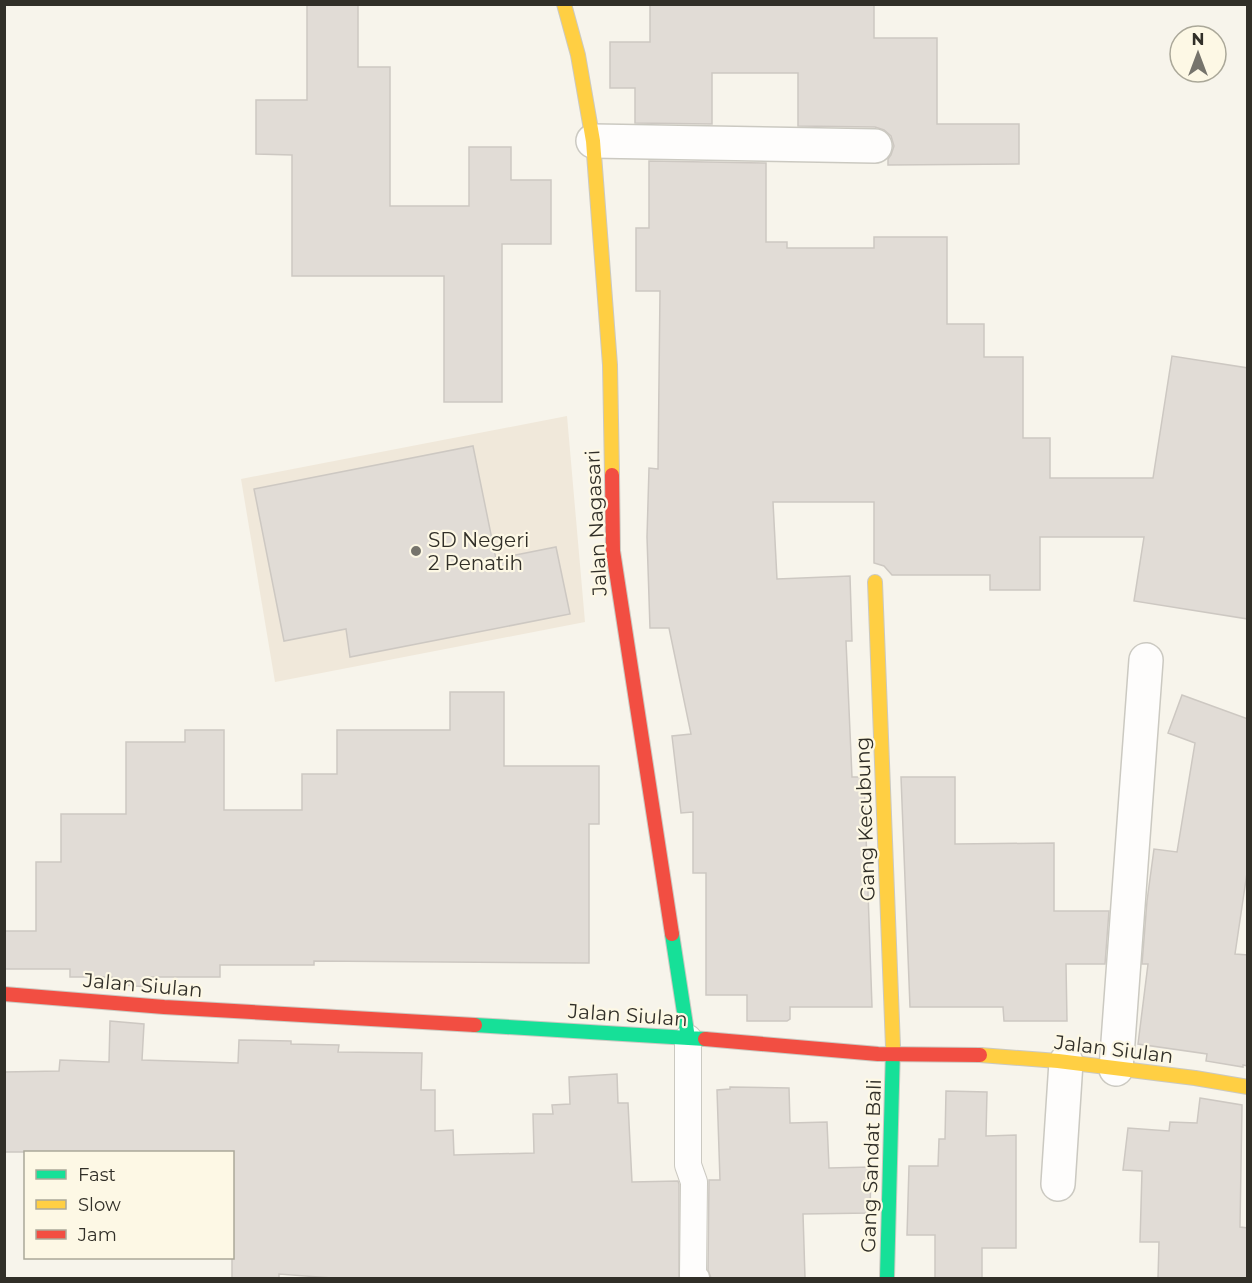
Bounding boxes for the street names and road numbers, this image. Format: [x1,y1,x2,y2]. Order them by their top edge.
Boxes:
street label: Jalan Nagasari [580,449,612,598]
street label: Gang Kecubung [850,736,880,902]
street label: Jalan Siulan [81,968,204,1002]
street label: Jalan Siulan [567,999,688,1031]
street label: Jalan Siulan [1052,1030,1175,1068]
street label: Gang Sandat Bali [856,1079,886,1253]

